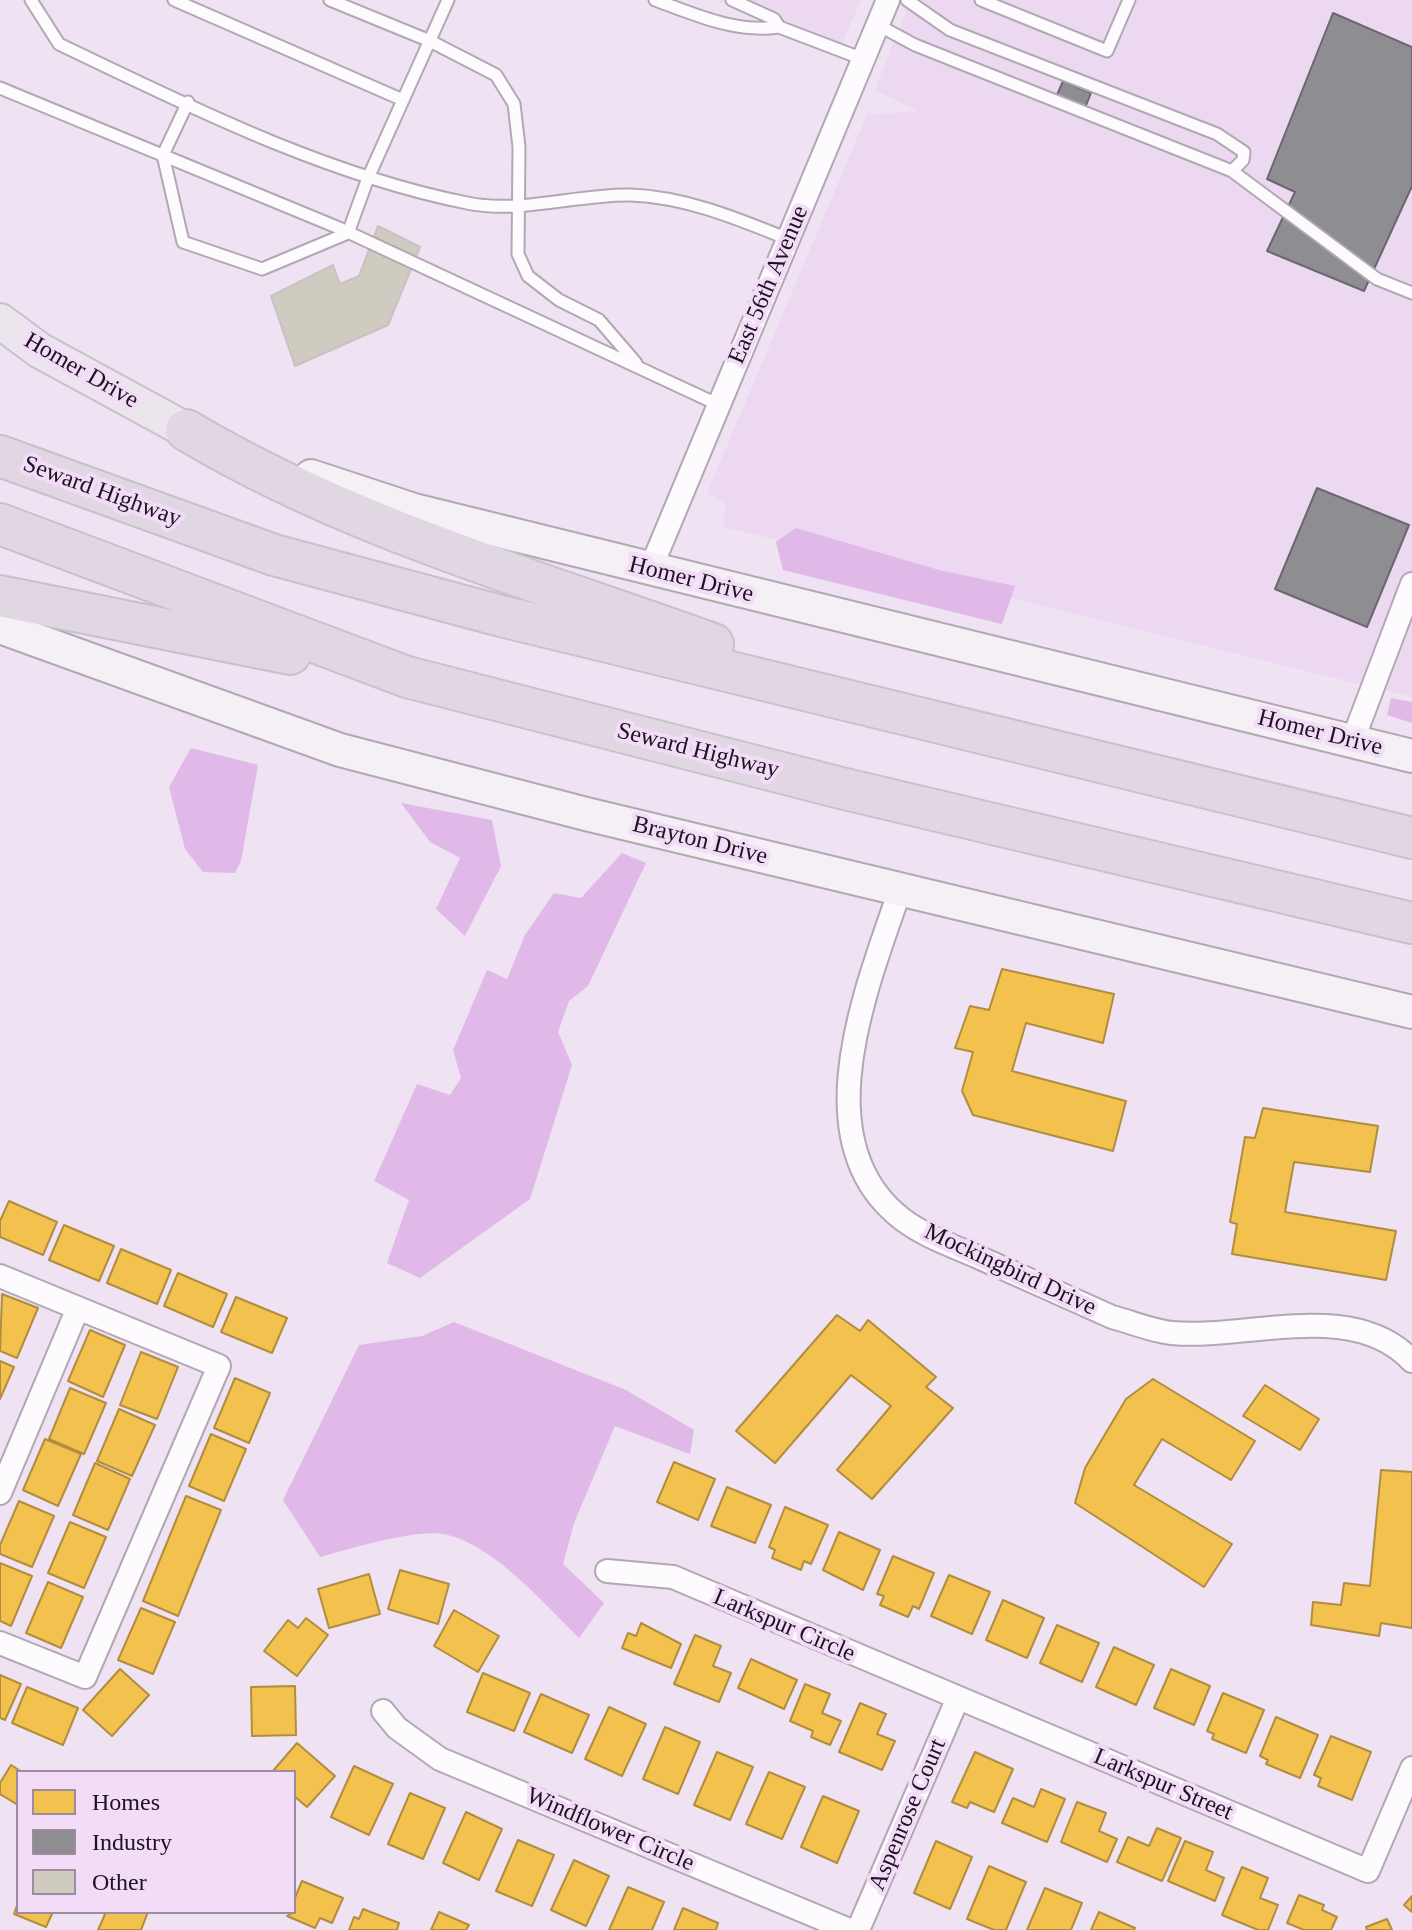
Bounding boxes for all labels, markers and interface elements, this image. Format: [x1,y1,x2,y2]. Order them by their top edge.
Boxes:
street label: East 56th Avenue [723,202,815,368]
street label: Homer Drive [19,327,143,415]
street label: Seward Highway [19,450,185,534]
street label: Homer Drive [626,551,756,609]
street label: Homer Drive [1255,704,1385,762]
street label: Seward Highway [614,717,782,785]
street label: Brayton Drive [630,810,770,872]
street label: Mockingbird Drive [920,1218,1100,1322]
street label: Larkspur Circle [709,1583,859,1669]
street label: Aspenrose Court [863,1735,953,1895]
street label: Larkspur Street [1089,1743,1237,1827]
legend [16,1770,296,1914]
street label: Windflower Circle [522,1782,698,1878]
text: Homes [92,1789,160,1815]
text: Industry [92,1829,172,1855]
text: Other [92,1869,147,1895]

